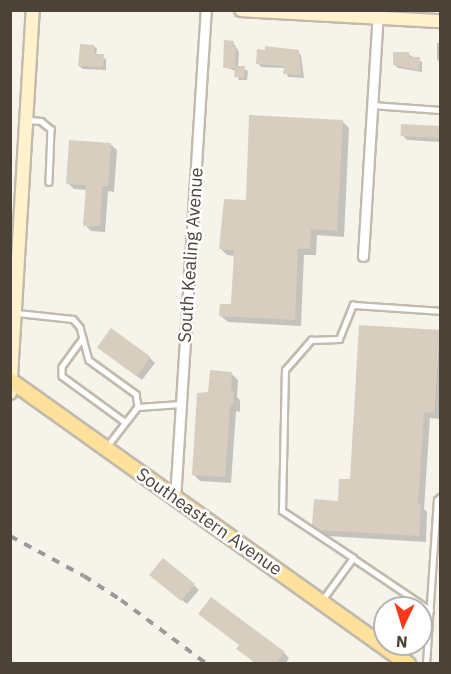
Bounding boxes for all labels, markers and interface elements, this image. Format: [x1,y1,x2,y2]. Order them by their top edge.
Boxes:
street label: South Kealing Avenue [174,167,208,343]
street label: Southeastern Avenue [132,464,286,580]
north arrow [373,596,433,656]
text: N [395,632,408,652]

